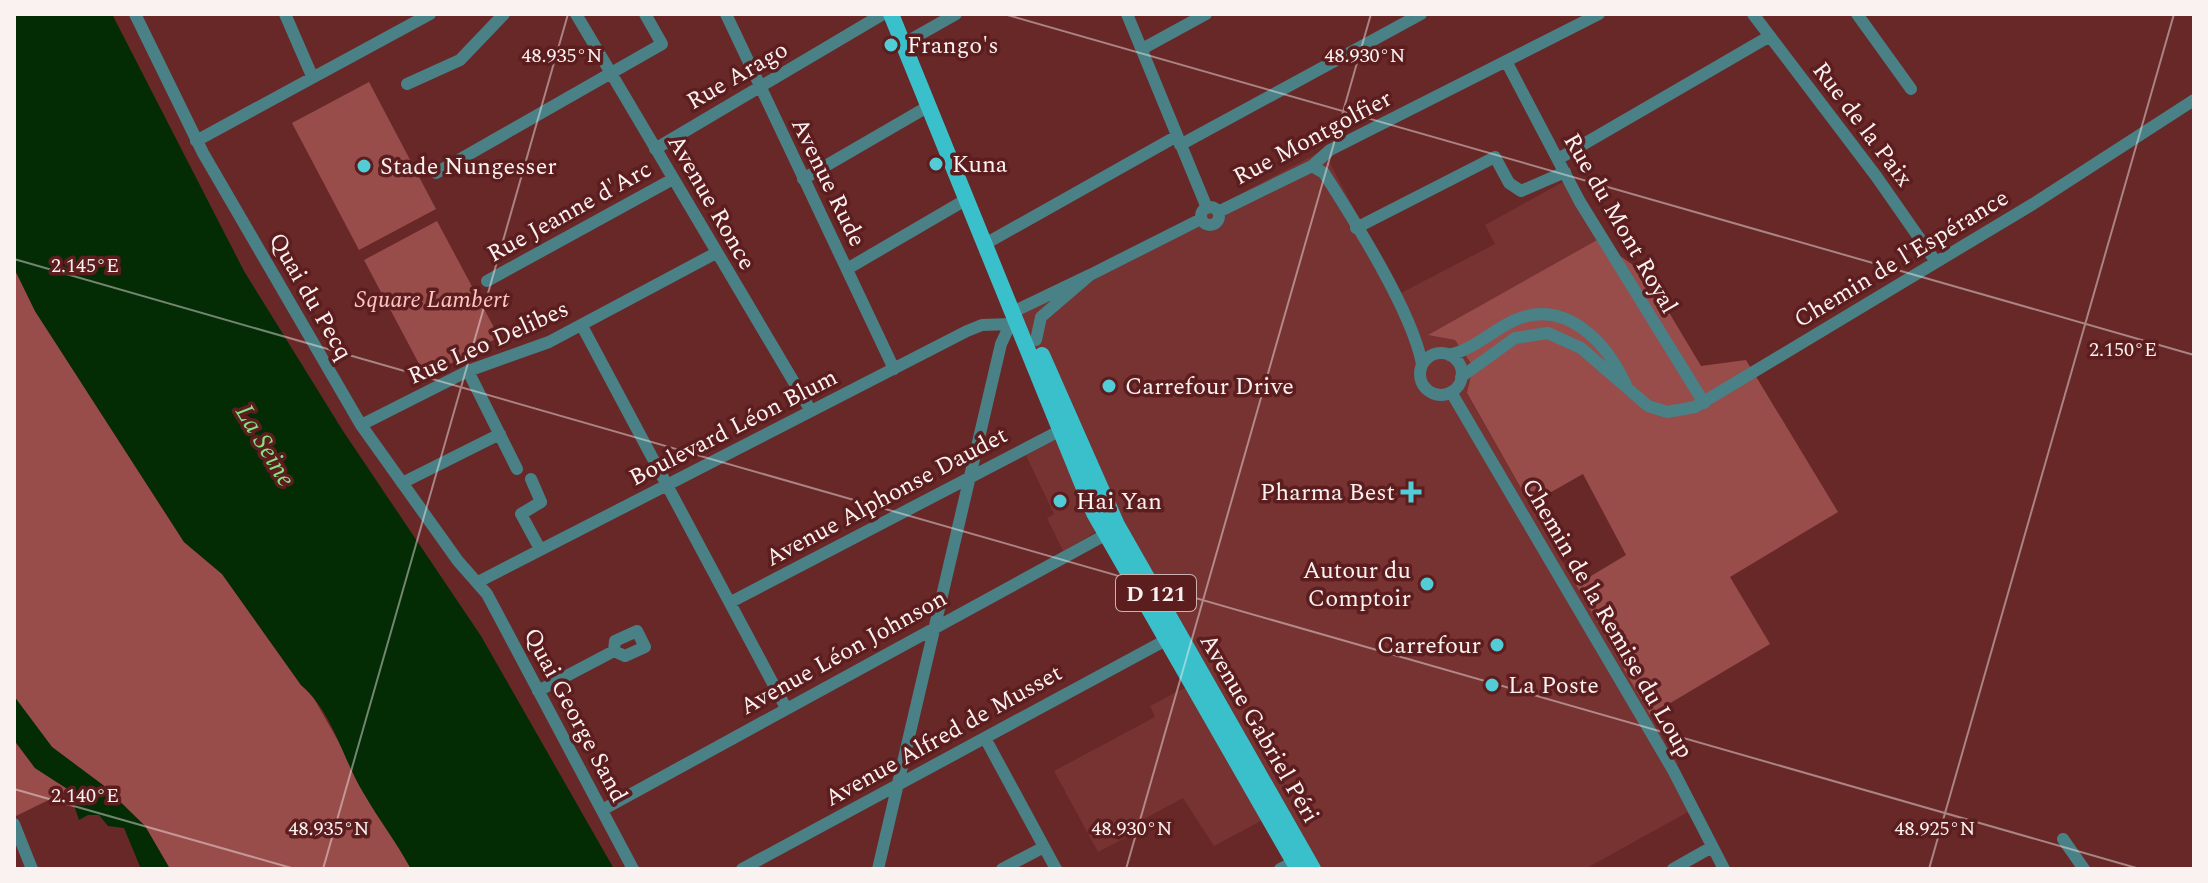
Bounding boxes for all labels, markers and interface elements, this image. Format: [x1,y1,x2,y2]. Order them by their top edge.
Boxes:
place label: Frango's [907,28,999,64]
street label: Rue Arago [680,32,795,119]
marker: Frango's [882,36,900,54]
text: 48.935°N [522,41,602,71]
text: 48.930°N [1325,41,1405,71]
street label: Rue de la Paix [1803,54,1921,195]
street label: Rue Montgolfier [1227,81,1398,195]
street label: Avenue Rude [781,112,875,253]
street label: Rue du Mont Royal [1554,126,1687,321]
street label: Avenue Ronce [658,128,765,277]
place label: Kuna [952,147,1008,183]
place label: Stade Nungesser [380,149,557,185]
street label: Rue Jeanne d'Arc [481,152,658,272]
marker: Kuna [927,155,945,173]
marker: Stade Nungesser [355,157,373,175]
street label: Chemin de l'Espérance [1787,180,2016,337]
street label: Quai du Pecq [259,226,361,367]
text: 2.145°E [51,251,119,281]
park label: Square Lambert [355,282,510,318]
street label: Rue Leo Delibes [402,291,575,395]
text: 2.150°E [2089,335,2157,365]
street label: Boulevard Léon Blum [623,360,844,496]
place label: Carrefour Drive [1125,369,1294,405]
marker: Carrefour Drive [1100,377,1118,395]
water label: La Seine [225,396,306,495]
street label: Avenue Alphonse Daudet [759,418,1014,576]
street label: Chemin de la Remise du Loup [1512,472,1702,765]
place label: Pharma Best [1260,475,1395,511]
marker: Pharma Best [1402,483,1420,501]
place label: Hai Yan [1076,484,1162,520]
marker: Hai Yan [1051,492,1069,510]
place label: Autour du Comptoir [1303,553,1411,617]
road number: D 121 [1116,575,1196,611]
marker: Autour du Comptoir [1418,575,1436,593]
street label: Avenue Léon Johnson [733,581,954,725]
street label: Quai George Sand [514,622,636,809]
street label: Avenue Gabriel Péri [1190,627,1328,830]
place label: Carrefour [1377,628,1481,664]
marker: Carrefour [1488,636,1506,654]
street label: Avenue Alfred de Musset [818,655,1069,816]
place label: La Poste [1508,668,1599,704]
marker: La Poste [1483,676,1501,694]
text: 2.140°E [51,781,119,811]
text: 48.935°N [289,814,369,844]
text: 48.930°N [1092,814,1172,844]
text: 48.925°N [1895,814,1975,844]

